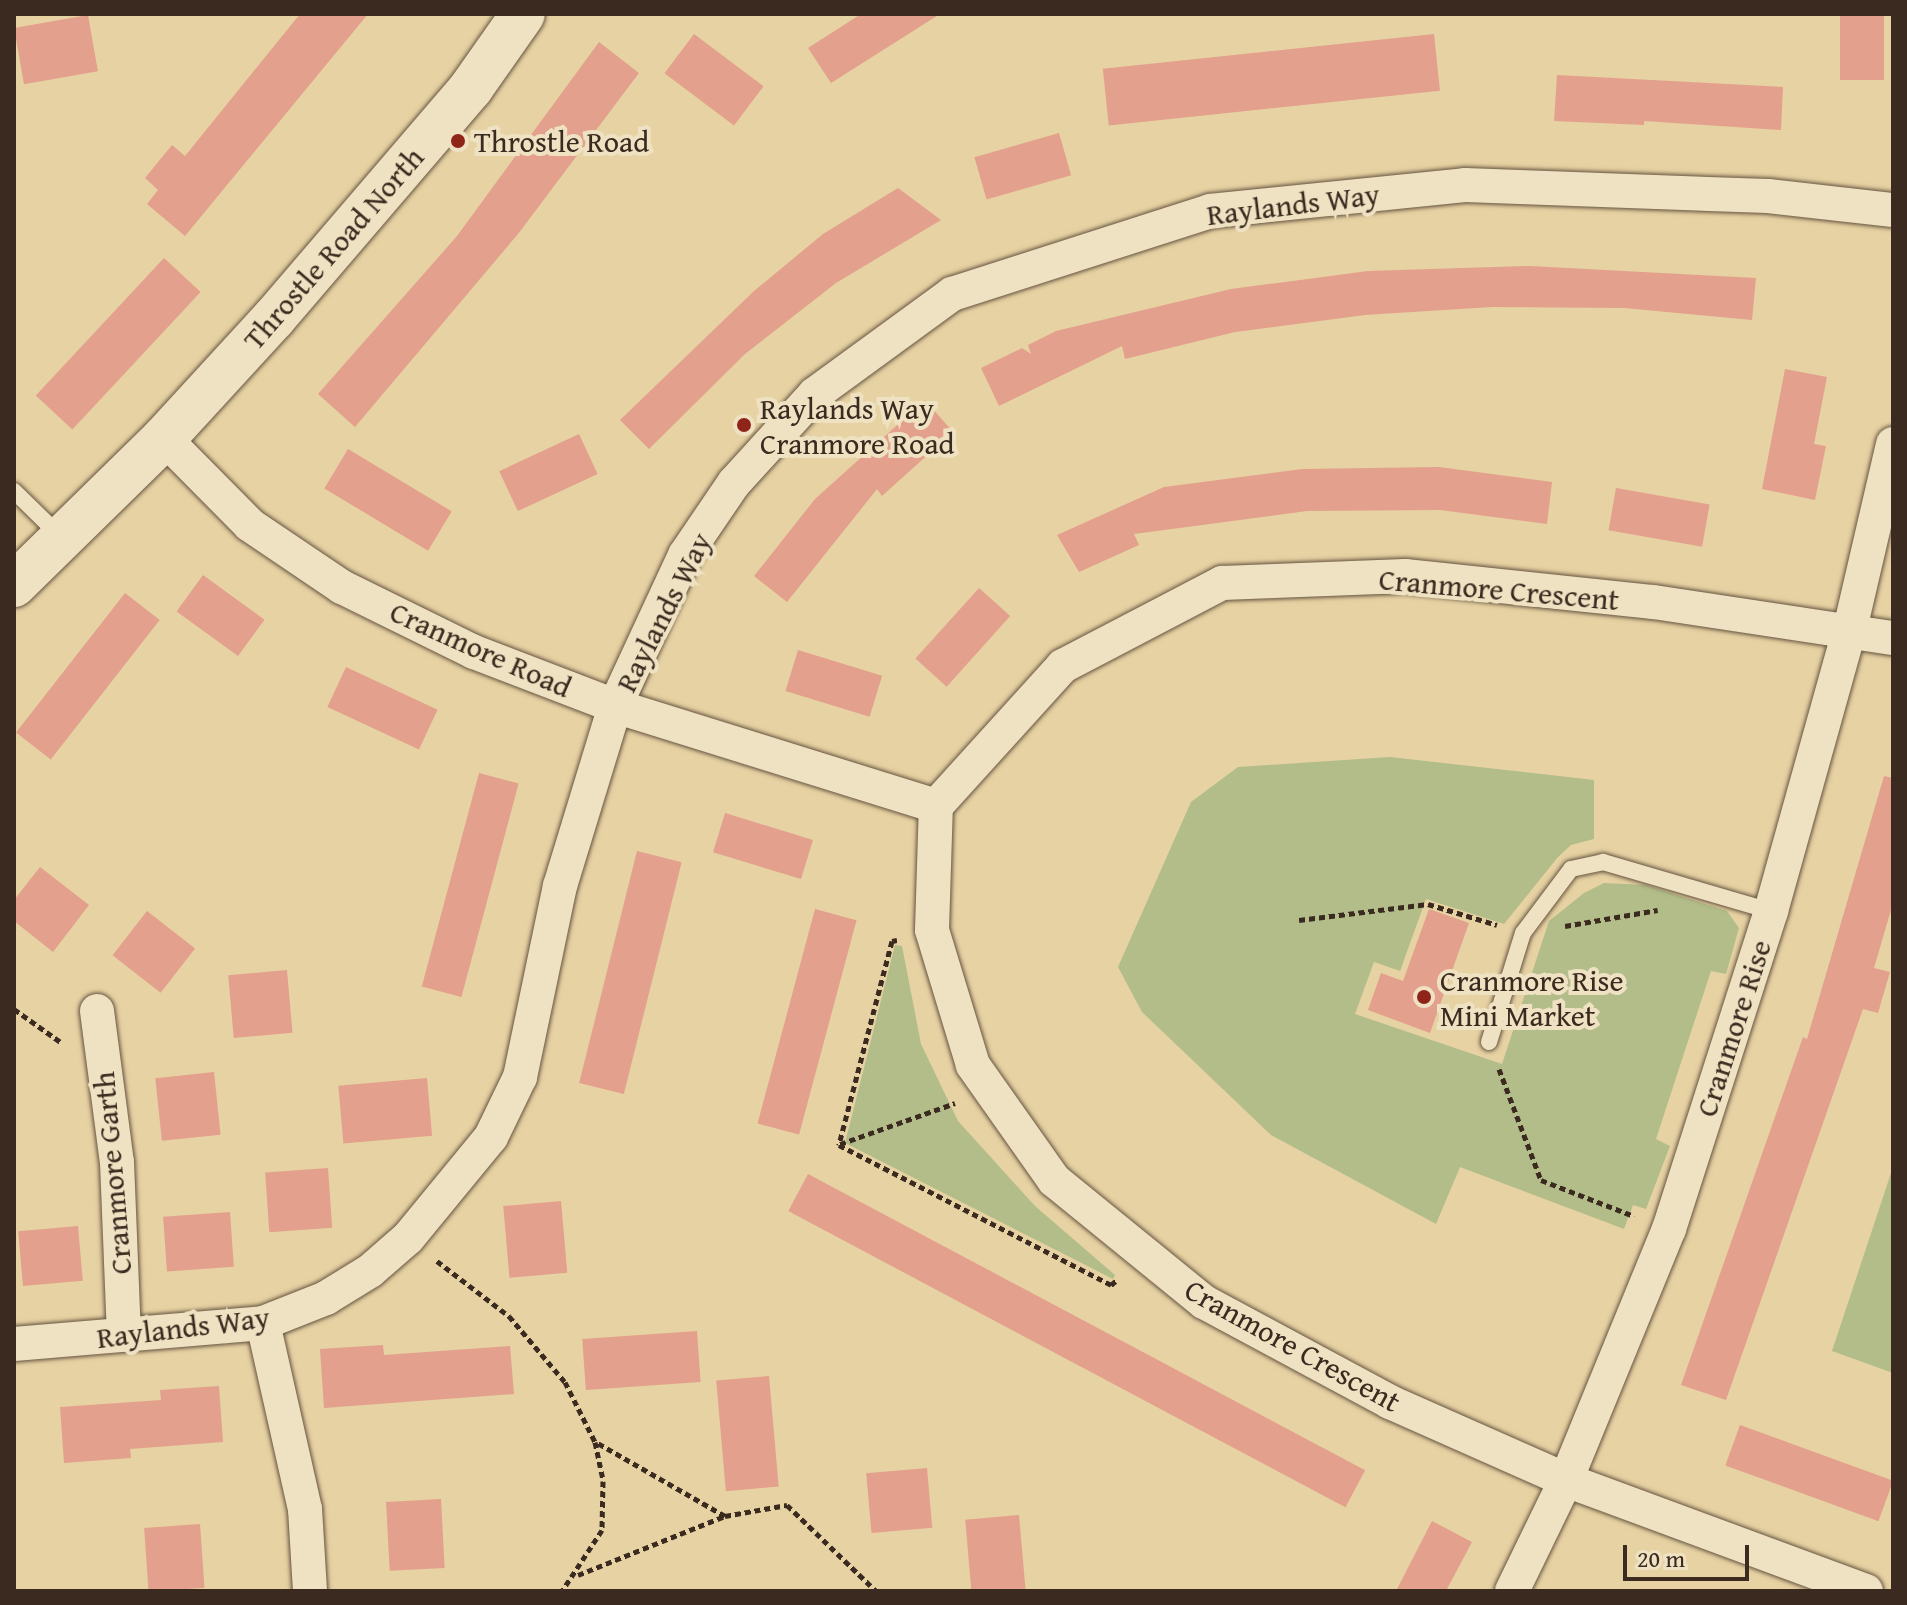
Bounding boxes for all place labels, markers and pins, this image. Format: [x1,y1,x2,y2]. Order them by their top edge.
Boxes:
place label: Throstle Road [474,123,649,159]
marker: Throstle Road [449,132,467,150]
place label: Raylands Way Cranmore Road [760,390,955,460]
marker: Raylands Way Cranmore Road [735,416,753,434]
place label: Cranmore Rise Mini Market [1440,962,1623,1032]
marker: Cranmore Rise Mini Market [1415,988,1433,1006]

